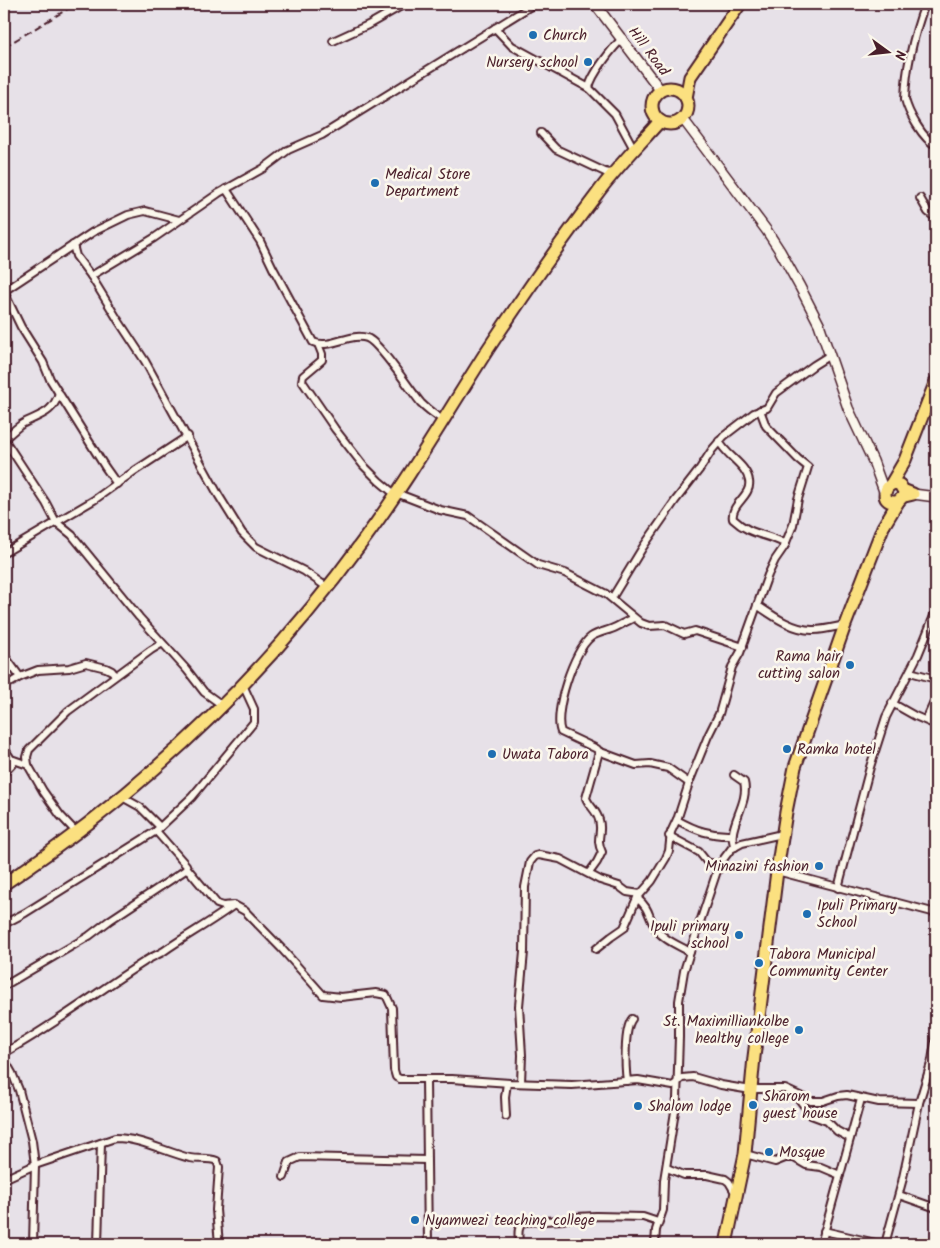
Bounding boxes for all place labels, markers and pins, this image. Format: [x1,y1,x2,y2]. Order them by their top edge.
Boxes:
place label: Church [543,24,587,48]
marker: Church [527,29,539,41]
place label: Nursery school [486,51,578,75]
marker: Nursery school [582,56,594,68]
place label: Medical Store Department [385,163,471,204]
marker: Medical Store Department [369,177,381,189]
place label: Rama hair cutting salon [758,645,841,686]
marker: Rama hair cutting salon [844,659,856,671]
place label: Ramka hotel [797,738,876,762]
place label: Uwata Tabora [502,743,589,767]
marker: Ramka hotel [781,743,793,755]
marker: Uwata Tabora [486,748,498,760]
place label: Minazini fashion [705,855,809,879]
marker: Minazini fashion [813,860,825,872]
place label: Ipuli Primary School [817,894,898,935]
marker: Ipuli Primary School [801,908,813,920]
place label: Ipuli primary school [650,915,730,956]
marker: Ipuli primary school [733,929,745,941]
place label: Tabora Municipal Community Center [769,943,889,984]
marker: Tabora Municipal Community Center [753,957,765,969]
place label: St. Maximilliankolbe healthy college [663,1010,789,1051]
marker: St. Maximilliankolbe healthy college [793,1024,805,1036]
place label: Sharom guest house [762,1085,838,1126]
place label: Shalom lodge [648,1095,732,1119]
marker: Sharom guest house [747,1099,759,1111]
marker: Shalom lodge [632,1100,644,1112]
place label: Mosque [779,1141,825,1165]
marker: Mosque [763,1146,775,1158]
place label: Nyamwezi teaching college [425,1209,595,1233]
marker: Nyamwezi teaching college [409,1214,421,1226]

